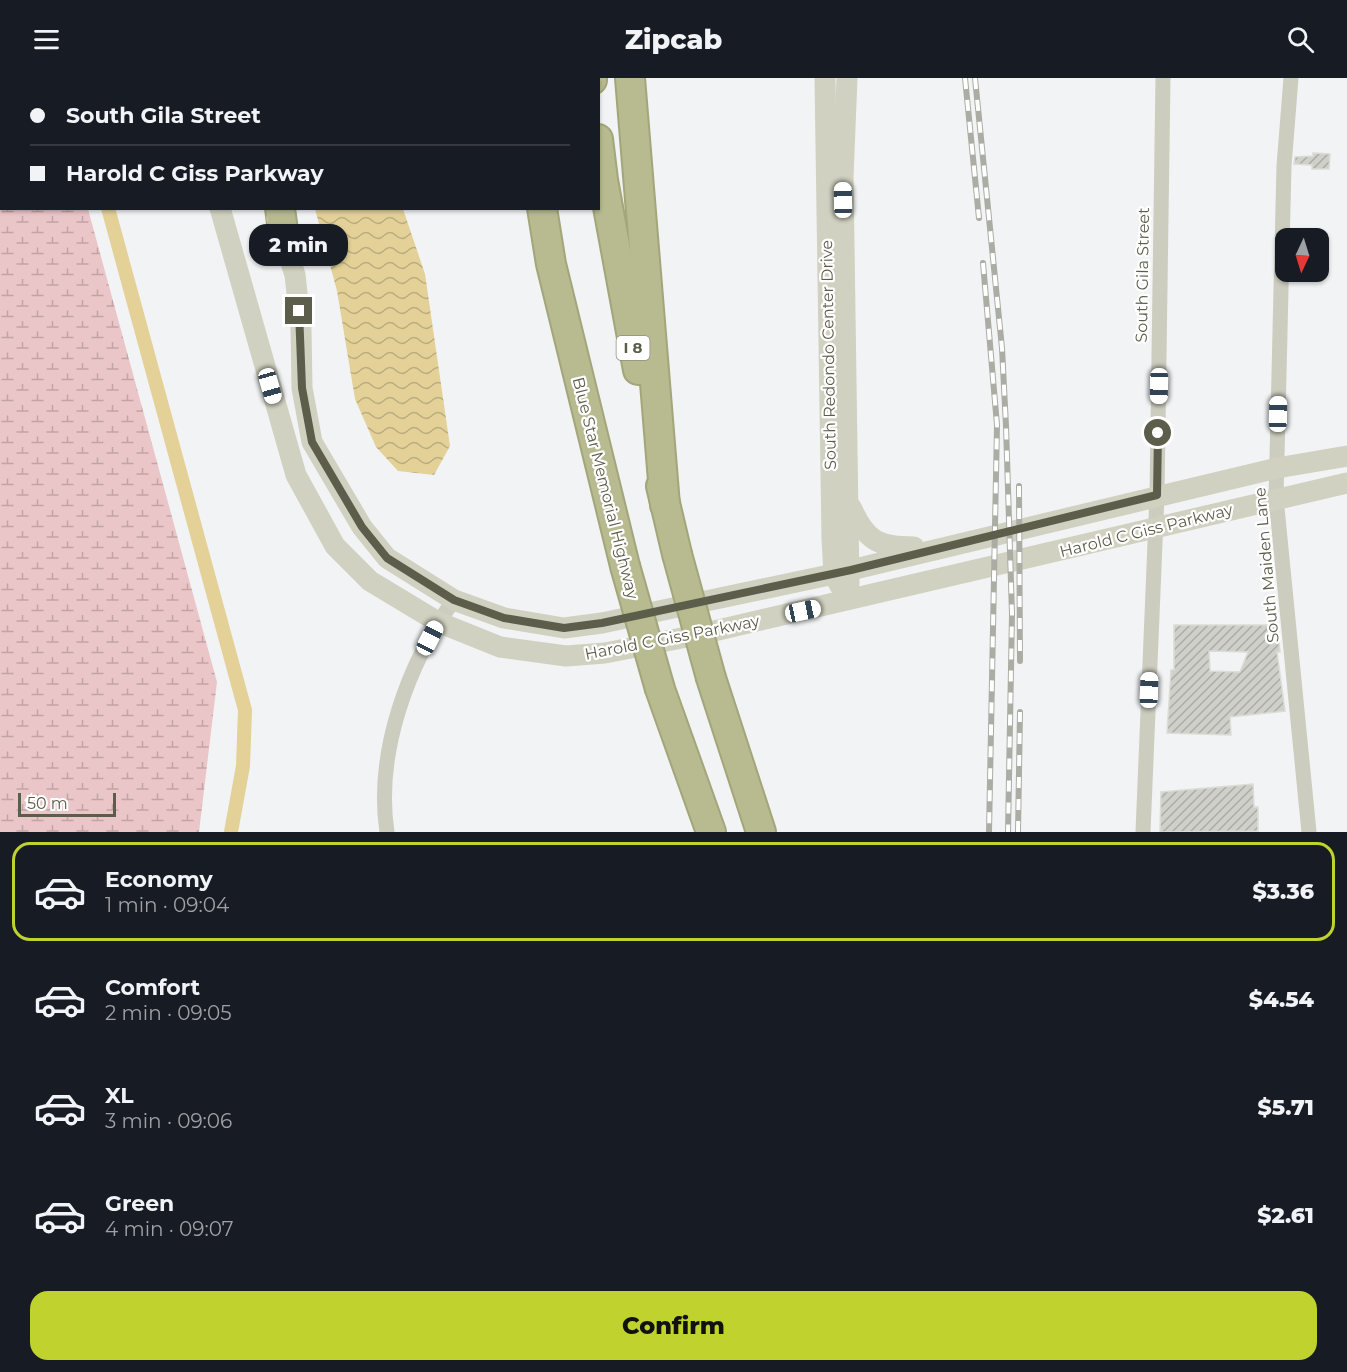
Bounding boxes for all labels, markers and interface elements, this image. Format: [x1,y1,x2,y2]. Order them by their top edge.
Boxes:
icon: menu [30,23,63,56]
text: Zipcab [625,23,722,56]
icon: search [1284,23,1317,56]
text: South Gila Street [66,102,261,129]
text: Harold C Giss Parkway [66,160,324,187]
car [834,182,852,218]
street label: South Gila Street [1132,207,1153,343]
callout: 2 min [250,224,348,266]
north arrow [1275,228,1329,282]
map controls [1275,228,1329,282]
text: 2 min [269,233,328,257]
street label: South Redondo Center Drive [817,240,840,470]
route end [285,297,312,324]
road number: I 8 [616,336,650,360]
car [256,366,284,406]
car [1150,368,1168,404]
street label: Blue Star Memorial Highway [569,375,642,601]
car [1269,396,1287,432]
route start [1144,419,1171,446]
street label: South Maiden Lane [1250,486,1283,644]
street label: Harold C Giss Parkway [1058,500,1235,561]
car [784,598,822,624]
street label: Harold C Giss Parkway [583,611,761,664]
car [414,618,446,658]
car [1139,672,1159,708]
scale bar [18,790,116,818]
text: 50 m [27,794,68,813]
icon: car [33,865,87,919]
text: Economy [105,866,213,893]
text: $3.36 [1253,878,1314,905]
text: 1 min · 09:04 [105,893,229,917]
icon: car [33,973,87,1027]
text: Comfort [105,974,200,1001]
text: $4.54 [1249,986,1314,1013]
text: 2 min · 09:05 [105,1001,231,1025]
icon: car [33,1081,87,1135]
text: XL [105,1082,134,1109]
text: $5.71 [1258,1094,1314,1121]
text: 3 min · 09:06 [105,1109,232,1133]
icon: car [33,1189,87,1243]
text: Green [105,1190,174,1217]
text: $2.61 [1257,1202,1314,1229]
text: 4 min · 09:07 [105,1217,234,1241]
button: Confirm [30,1291,1317,1360]

